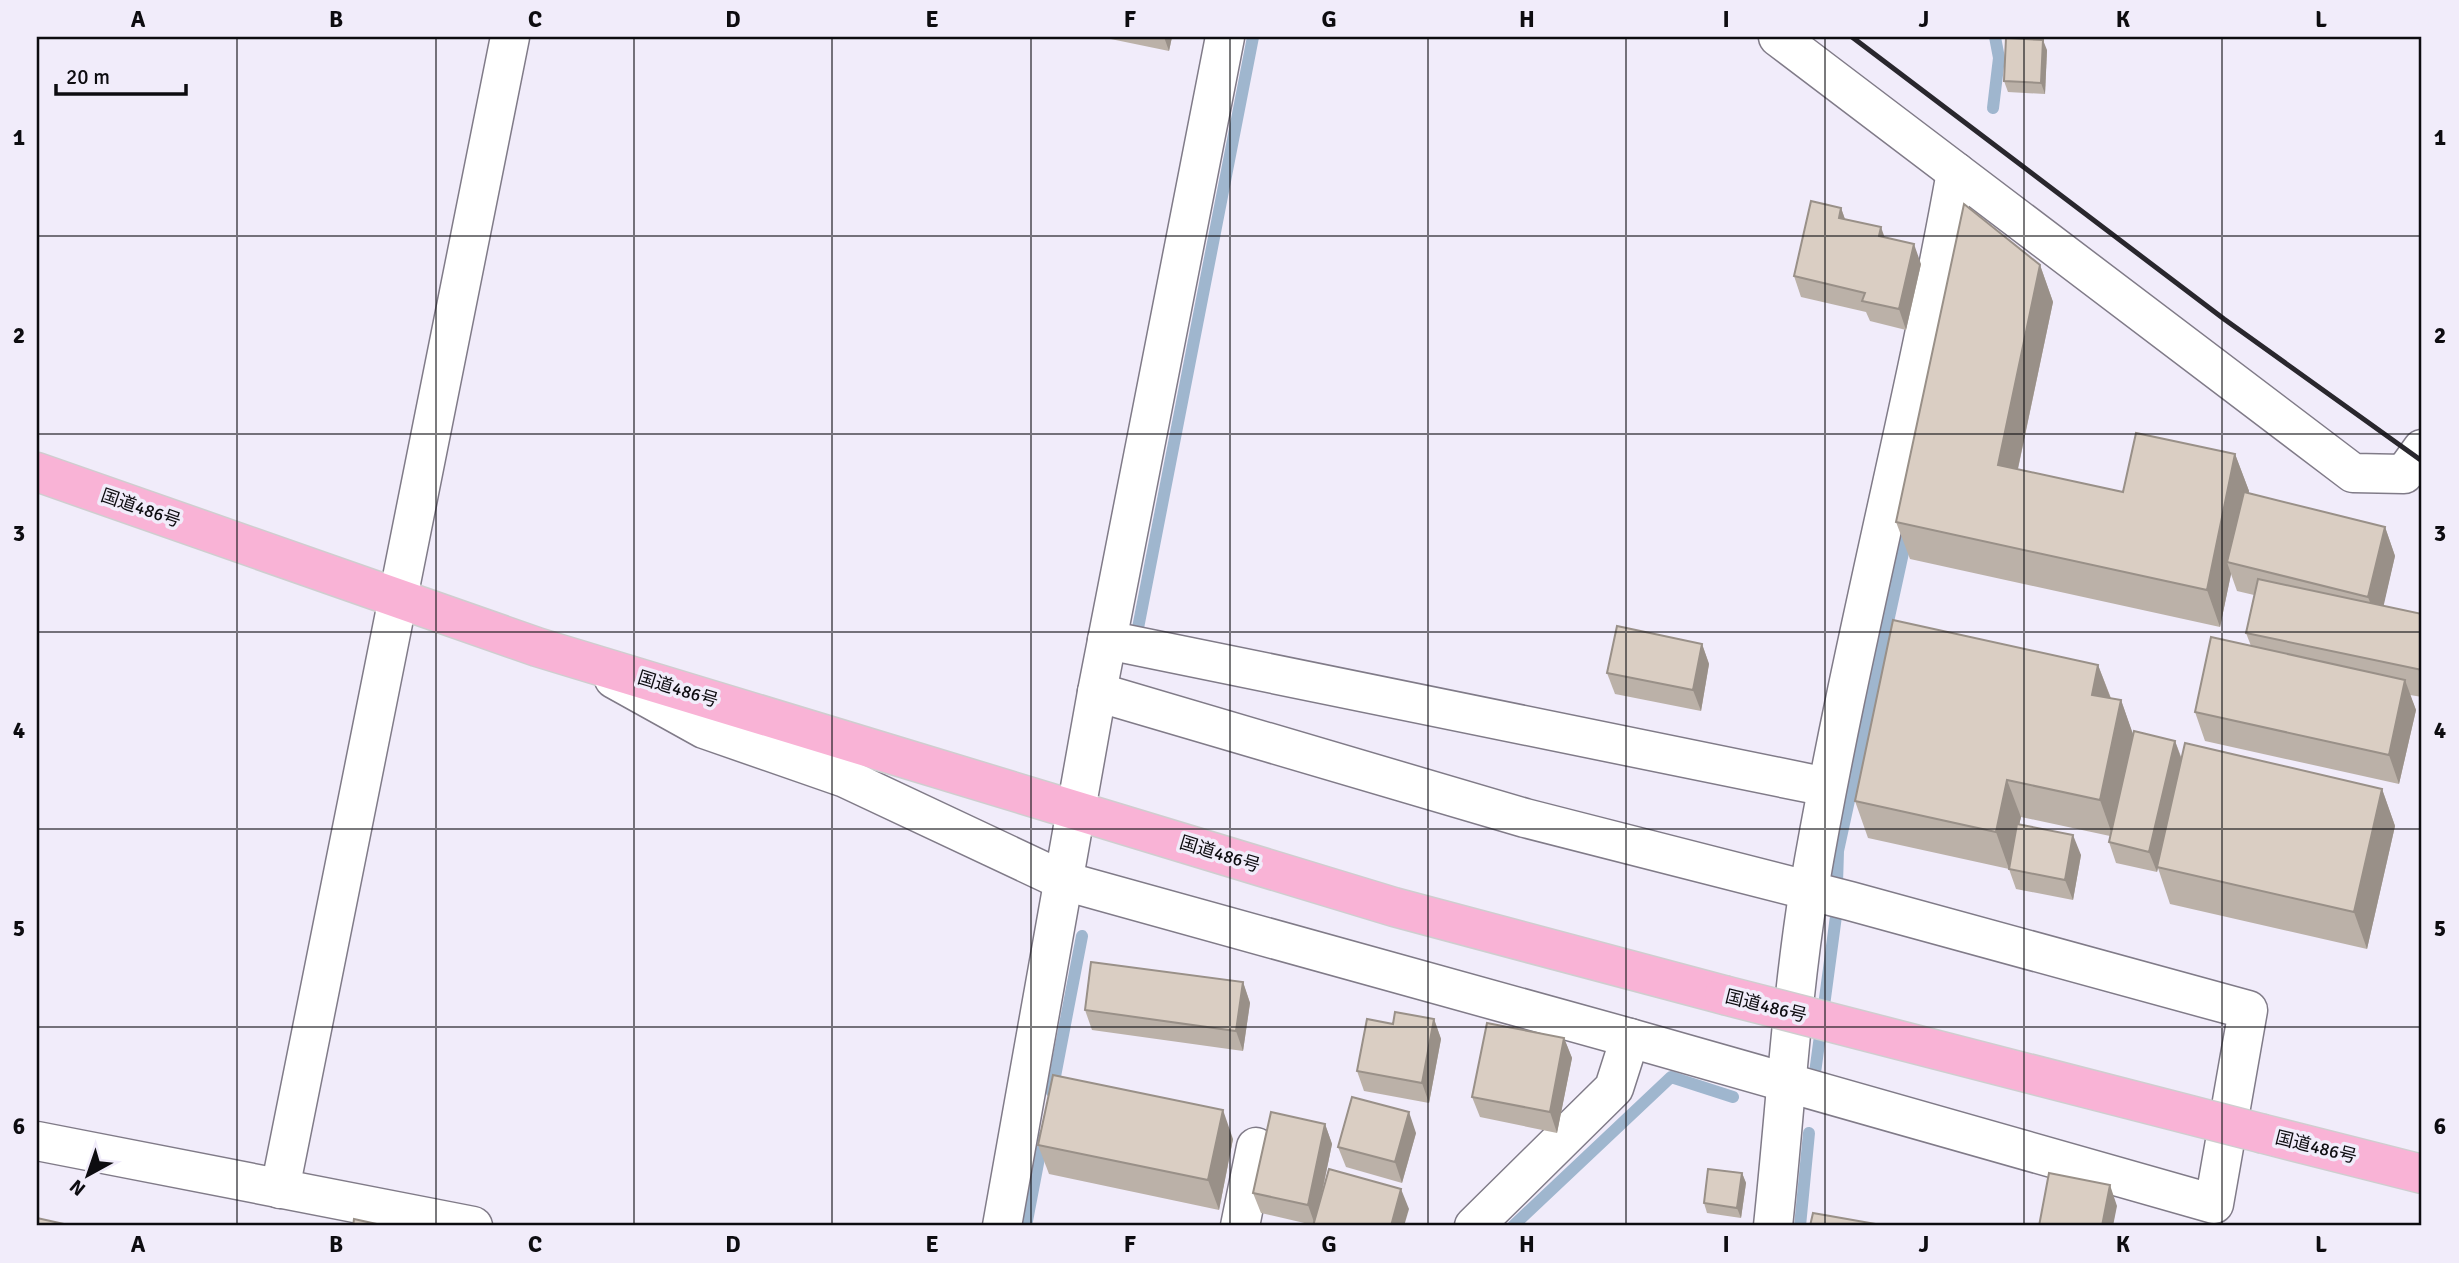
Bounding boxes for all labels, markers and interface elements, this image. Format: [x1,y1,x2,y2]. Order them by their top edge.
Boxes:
text: A [131,5,146,34]
text: B [329,5,343,34]
text: C [528,5,542,34]
text: D [725,5,741,34]
text: E [925,5,939,34]
text: F [1124,5,1136,34]
text: G [1321,5,1337,34]
text: H [1519,5,1535,34]
text: I [1722,5,1730,34]
text: J [1919,5,1929,34]
text: K [2116,5,2131,34]
text: L [2315,5,2327,34]
scale bar [56,52,186,96]
text: 20 m [66,64,110,90]
text: 1 [13,123,25,152]
text: 1 [2434,123,2446,152]
text: 2 [13,321,25,350]
text: 2 [2434,321,2446,350]
street label: 国道486号 [98,484,184,532]
text: 3 [13,519,25,548]
text: 3 [2434,519,2446,548]
street label: 国道486号 [635,666,721,712]
text: 4 [13,716,25,745]
text: 4 [2434,716,2446,745]
street label: 国道486号 [1177,831,1263,877]
text: 5 [13,914,25,943]
text: 5 [2434,914,2446,943]
street label: 国道486号 [1723,985,1809,1027]
text: 6 [13,1112,25,1141]
text: 6 [2434,1112,2446,1141]
street label: 国道486号 [2273,1126,2359,1168]
north arrow [52,1140,122,1210]
text: N [65,1174,90,1201]
text: A [131,1230,146,1259]
text: B [329,1230,343,1259]
text: C [528,1230,542,1259]
text: D [725,1230,741,1259]
text: E [925,1230,939,1259]
text: F [1124,1230,1136,1259]
text: G [1321,1230,1337,1259]
text: H [1519,1230,1535,1259]
text: I [1722,1230,1730,1259]
text: J [1919,1230,1929,1259]
text: K [2116,1230,2131,1259]
text: L [2315,1230,2327,1259]

